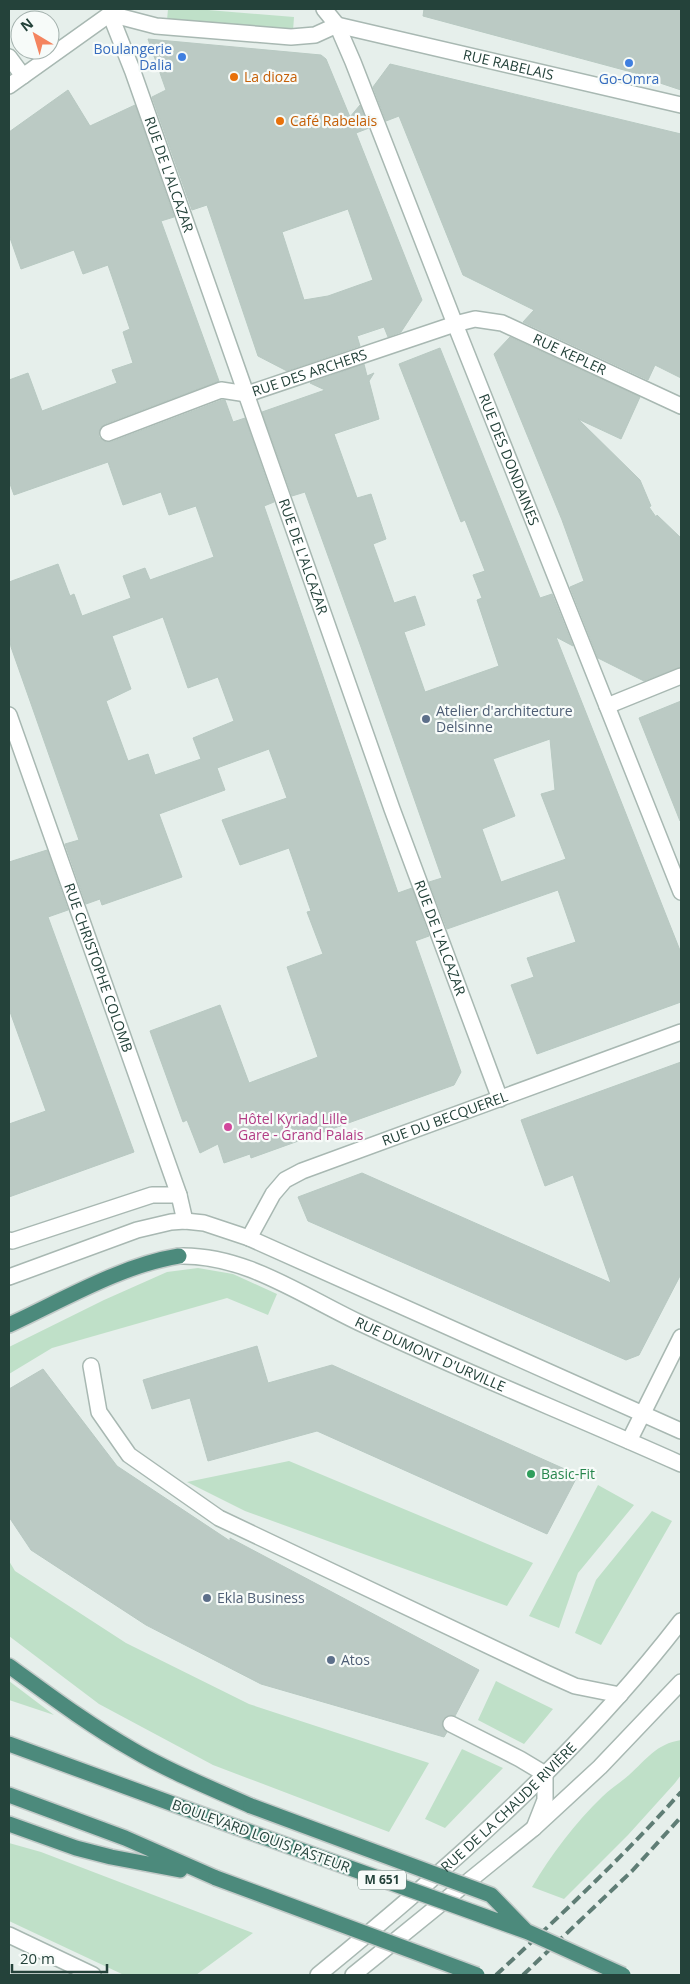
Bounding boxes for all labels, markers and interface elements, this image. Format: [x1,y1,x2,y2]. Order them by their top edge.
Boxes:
north arrow [10,10,60,60]
text: N [16,13,37,35]
place label: Boulangerie Dalia [93,39,172,74]
street label: RUE RABELAIS [461,45,556,84]
marker: Boulangerie Dalia [176,51,188,63]
marker: Go-Omra [623,57,635,69]
place label: La dioza [244,67,298,86]
place label: Go-Omra [599,69,659,88]
marker: La dioza [228,71,240,83]
place label: Café Rabelais [290,111,378,130]
street label: RUE DE L'ALCAZAR [140,114,199,235]
marker: Café Rabelais [274,115,286,127]
street label: RUE KEPLER [530,329,610,379]
street label: RUE DES ARCHERS [249,344,369,401]
street label: RUE DES DONDAINES [475,391,544,528]
street label: RUE DE L'ALCAZAR [275,496,333,617]
place label: Atelier d'architecture Delsinne [436,701,573,736]
marker: Atelier d'architecture Delsinne [420,713,432,725]
street label: RUE DE L'ALCAZAR [410,877,471,998]
street label: RUE CHRISTOPHE COLOMB [60,880,138,1055]
street label: RUE DU BECQUEREL [379,1086,510,1150]
place label: Hôtel Kyriad Lille Gare - Grand Palais [238,1109,364,1144]
marker: Hôtel Kyriad Lille Gare - Grand Palais [222,1121,234,1133]
street label: RUE DUMONT D'URVILLE [352,1312,508,1396]
place label: Basic-Fit [541,1464,595,1483]
marker: Basic-Fit [525,1468,537,1480]
place label: Ekla Business [217,1588,305,1607]
marker: Ekla Business [201,1592,213,1604]
place label: Atos [341,1650,370,1669]
marker: Atos [325,1654,337,1666]
street label: RUE DE LA CHAUDE RIVIÈRE [436,1738,580,1876]
street label: BOULEVARD LOUIS PASTEUR [170,1794,353,1877]
road number: M 651 [358,1870,406,1890]
scale bar [12,1942,108,1974]
text: 20 m [20,1948,55,1968]

